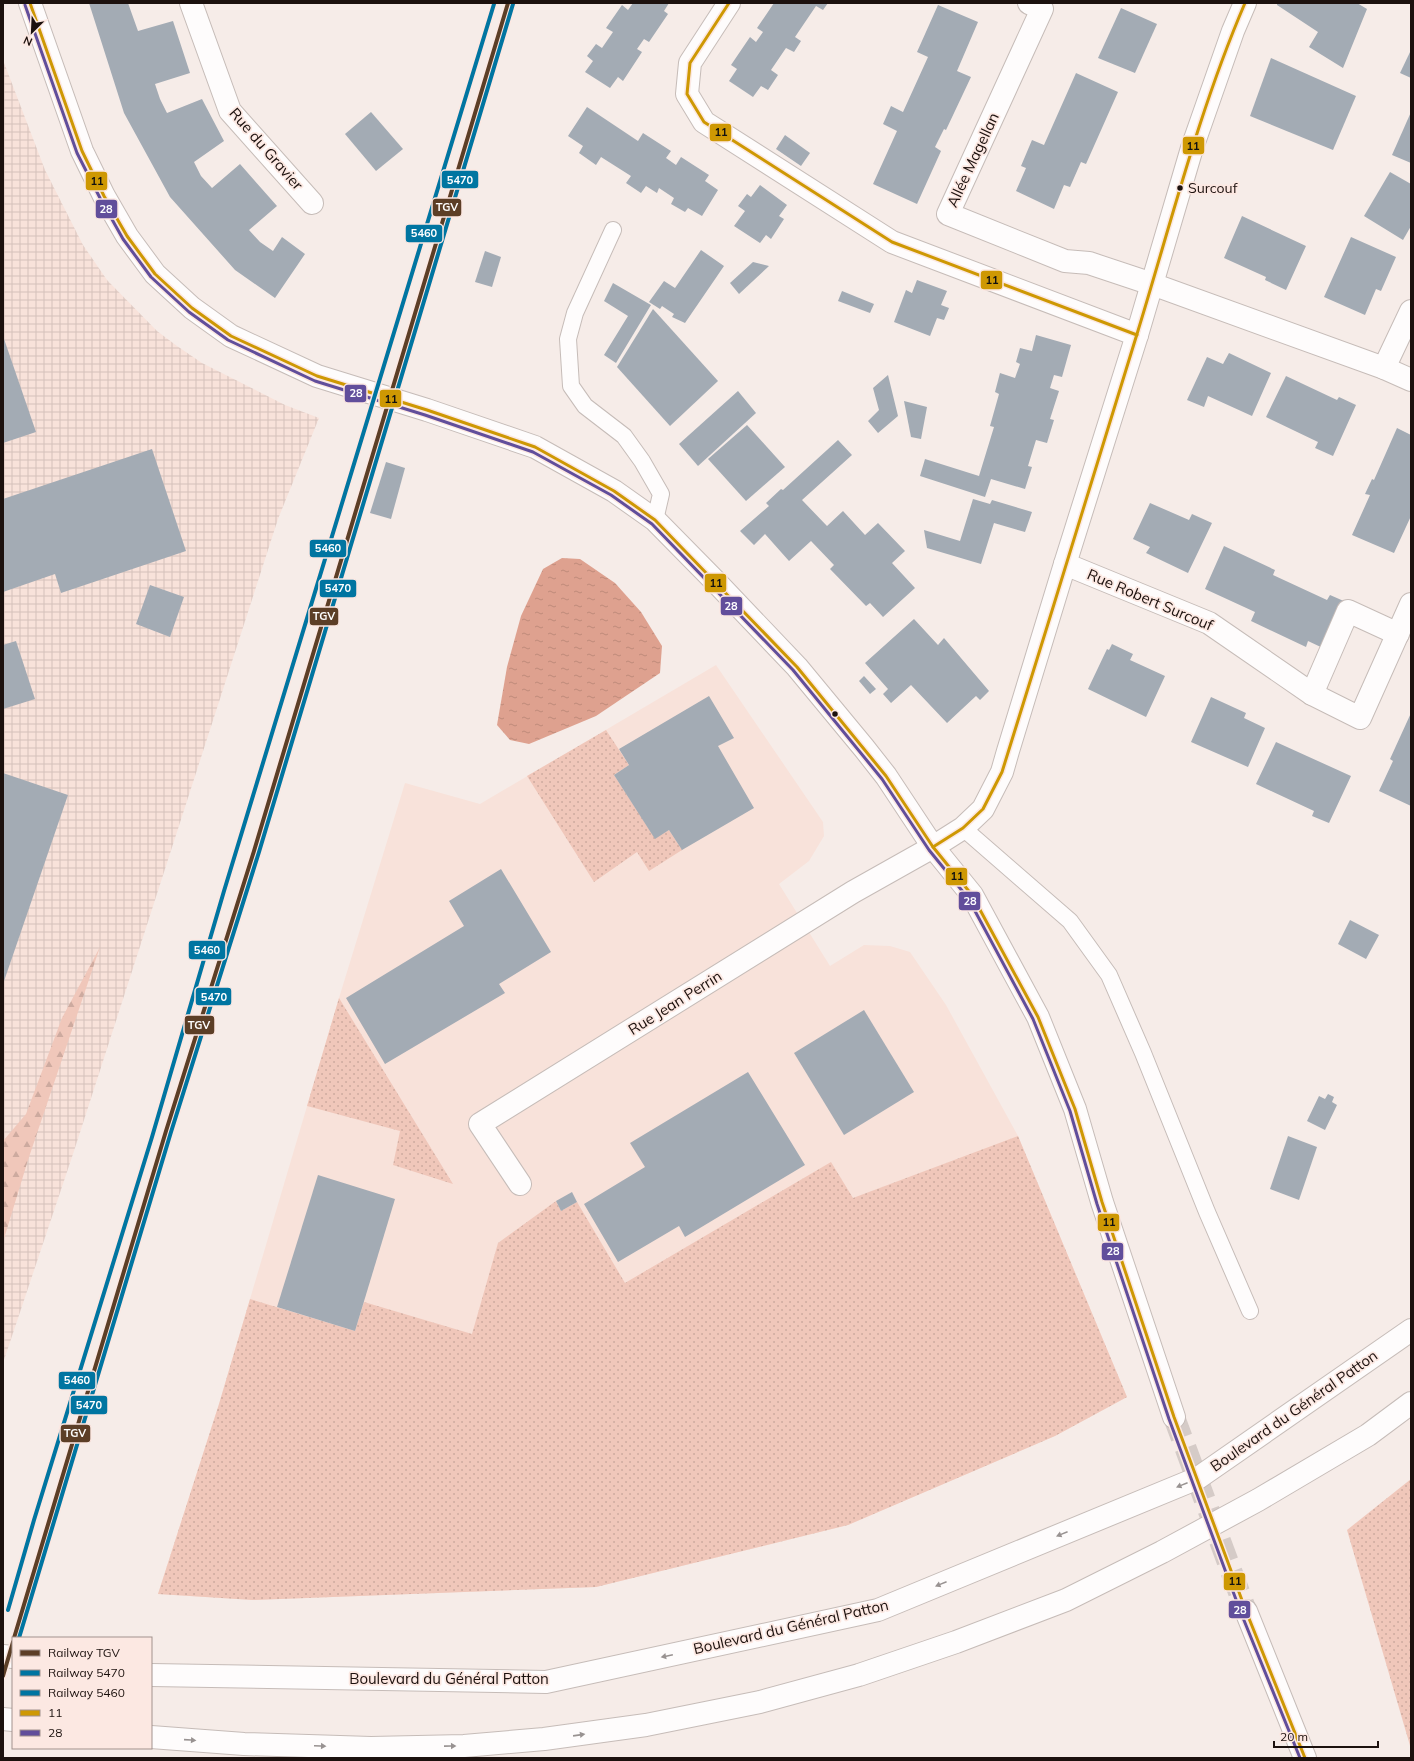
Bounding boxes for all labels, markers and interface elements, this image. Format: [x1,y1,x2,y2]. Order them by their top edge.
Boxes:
north arrow [12,12,52,52]
text: N [21,33,35,49]
street label: Rue du Gravier [225,104,308,194]
street label: Allée Magellan [942,109,1003,210]
line badge: 11 [709,123,732,142]
text: 11 [714,125,728,139]
line badge: 11 [1182,136,1205,155]
text: 11 [1186,139,1200,153]
line badge: 5470 [441,170,479,189]
line badge: 11 [85,171,108,191]
text: 5470 [447,173,474,187]
text: 11 [90,174,104,188]
place label: Surcouf [1188,179,1238,197]
marker: Surcouf [1175,183,1185,193]
line badge: TGV [432,198,462,217]
line badge: 28 [95,199,118,219]
text: TGV [436,200,459,214]
text: 28 [99,202,113,216]
line badge: 5460 [405,224,443,243]
text: 5460 [411,226,438,240]
line badge: 11 [980,270,1003,290]
text: 11 [985,273,999,287]
line badge: 28 [344,384,367,403]
text: 28 [349,386,363,400]
line badge: 11 [379,389,402,408]
text: 11 [384,392,398,406]
line badge: 5460 [309,539,347,558]
text: 5460 [315,541,342,555]
street label: Rue Robert Surcouf [1084,564,1217,635]
line badge: 11 [704,573,727,593]
text: 11 [709,576,723,590]
line badge: 5470 [319,579,357,598]
text: 5470 [325,581,352,595]
line badge: 28 [720,596,743,616]
text: 28 [724,599,738,613]
line badge: TGV [309,607,339,626]
text: TGV [313,609,336,623]
unlabelled marker [830,709,840,719]
line badge: 11 [945,867,968,886]
text: 11 [950,869,964,883]
line badge: 28 [958,891,981,911]
text: 28 [963,894,977,908]
line badge: 5460 [188,940,226,960]
text: 5460 [194,943,221,957]
street label: Rue Jean Perrin [624,966,725,1039]
line badge: 5470 [195,987,232,1006]
text: 5470 [201,990,228,1004]
line badge: TGV [184,1015,215,1035]
text: TGV [188,1018,211,1032]
line badge: 11 [1097,1213,1120,1232]
text: 11 [1102,1215,1116,1229]
line badge: 28 [1101,1242,1124,1261]
text: 28 [1106,1244,1120,1258]
street label: Boulevard du Général Patton [1207,1346,1381,1476]
line badge: 5460 [58,1371,96,1390]
text: 5460 [64,1373,91,1387]
line badge: 5470 [70,1395,108,1415]
text: 5470 [76,1398,103,1412]
line badge: TGV [60,1424,91,1443]
text: TGV [64,1426,87,1440]
one-way arrow [1176,1482,1187,1488]
one-way arrow [1055,1532,1067,1538]
line badge: 11 [1223,1572,1246,1591]
text: 11 [1228,1574,1242,1588]
one-way arrow [936,1581,947,1587]
street label: Boulevard du Général Patton [691,1595,890,1658]
line badge: 28 [1228,1600,1251,1619]
text: 28 [1233,1603,1247,1617]
legend [12,1637,152,1749]
text: Railway TGV [48,1645,121,1660]
one-way arrow [661,1653,673,1659]
text: Railway 5470 [48,1665,125,1680]
street label: Boulevard du Général Patton [349,1669,549,1688]
text: Railway 5460 [48,1685,125,1700]
text: 11 [48,1705,62,1720]
scale bar [1274,1723,1378,1749]
text: 28 [48,1725,62,1740]
text: 20 m [1280,1729,1308,1744]
one-way arrow [573,1732,585,1738]
one-way arrow [184,1737,196,1744]
one-way arrow [314,1743,326,1750]
one-way arrow [444,1743,457,1749]

